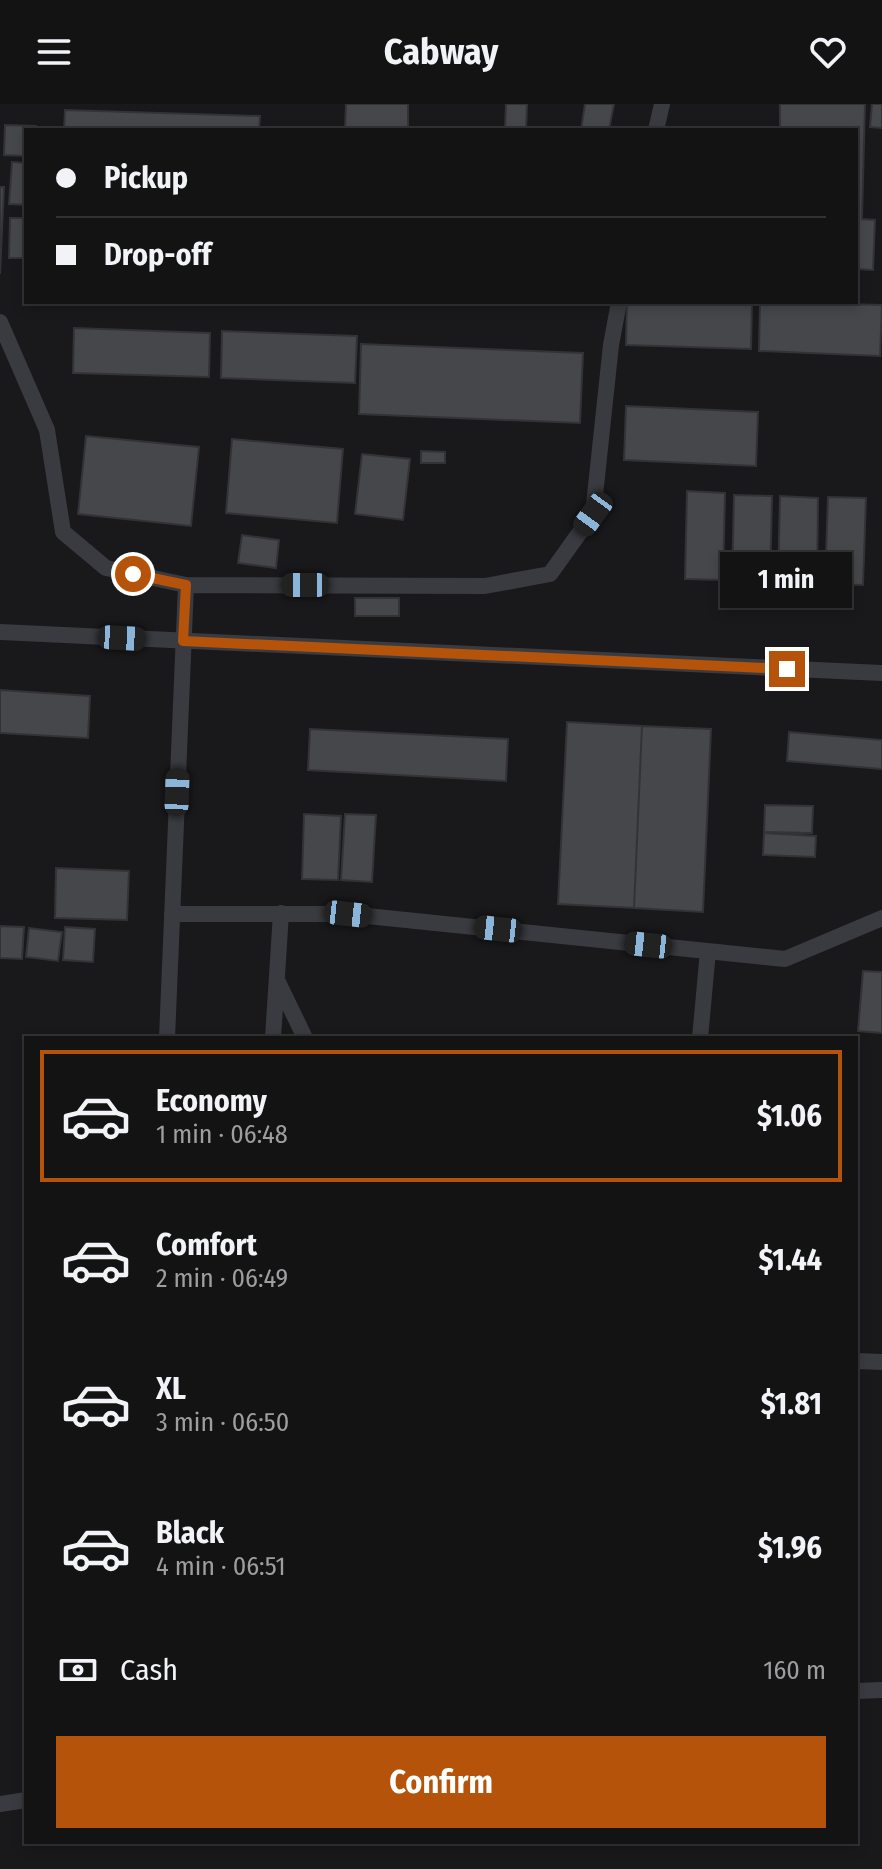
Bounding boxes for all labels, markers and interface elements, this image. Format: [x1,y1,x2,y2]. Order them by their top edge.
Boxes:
icon: menu [32,30,76,74]
text: Cabway [384,30,498,74]
icon: heart [806,30,850,74]
text: Pickup [104,160,188,196]
text: Drop-off [104,237,211,273]
car [569,488,617,540]
callout: 1 min [721,553,853,609]
route start [115,556,151,592]
text: 1 min [758,564,814,595]
car [281,573,329,597]
car [97,625,147,651]
route end [769,651,805,687]
car [164,768,190,816]
car [323,900,373,928]
car [473,915,523,943]
car [623,931,673,959]
icon: car [60,1080,132,1152]
text: Economy [156,1083,267,1119]
text: $1.06 [757,1098,822,1134]
text: 1 min · 06:48 [156,1119,288,1150]
icon: car [60,1224,132,1296]
text: Comfort [156,1227,257,1263]
text: $1.44 [758,1242,822,1278]
text: 2 min · 06:49 [156,1263,288,1294]
icon: car [60,1368,132,1440]
text: XL [156,1371,186,1407]
text: $1.81 [761,1386,822,1422]
text: 3 min · 06:50 [156,1407,289,1438]
icon: car [60,1512,132,1584]
text: Black [156,1515,224,1551]
text: $1.96 [758,1530,822,1566]
text: 4 min · 06:51 [156,1551,286,1582]
icon: cash [56,1648,100,1692]
text: Cash [120,1652,178,1688]
text: 160 m [763,1655,826,1686]
button: Confirm [56,1736,826,1828]

